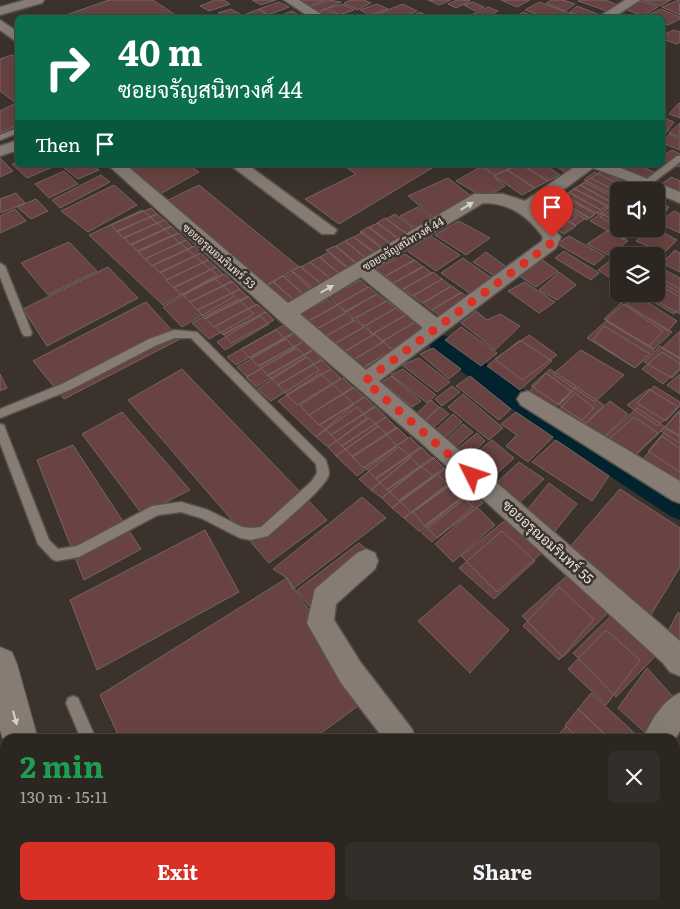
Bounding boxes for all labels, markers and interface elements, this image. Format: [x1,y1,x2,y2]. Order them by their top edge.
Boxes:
text: 40 m [118,25,203,77]
icon: right [35,35,100,100]
text: ซอยจรัญสนิทวงศ์ 44 [118,72,303,105]
text: Then [35,130,81,158]
icon: arrive [91,130,119,158]
map controls [610,182,665,302]
button: sound [610,182,665,237]
pin [531,186,573,237]
icon: arrive [538,193,566,221]
one-way arrow [460,202,473,211]
street label: ซอยจรัญสนิทวงศ์ 44 [359,213,446,274]
street label: ซอยอรุณอมรินทร์ 53 [178,219,260,293]
button: layers [610,247,665,302]
one-way arrow [321,285,334,294]
position arrow [445,448,497,500]
street label: ซอยอรุณอมรินทร์ 55 [498,495,599,589]
one-way arrow [11,711,19,726]
text: 2 min [20,743,104,787]
button: close [608,751,660,803]
text: 130 m · 15:11 [20,784,108,808]
button: Exit [20,842,335,900]
button: Share [345,842,660,900]

